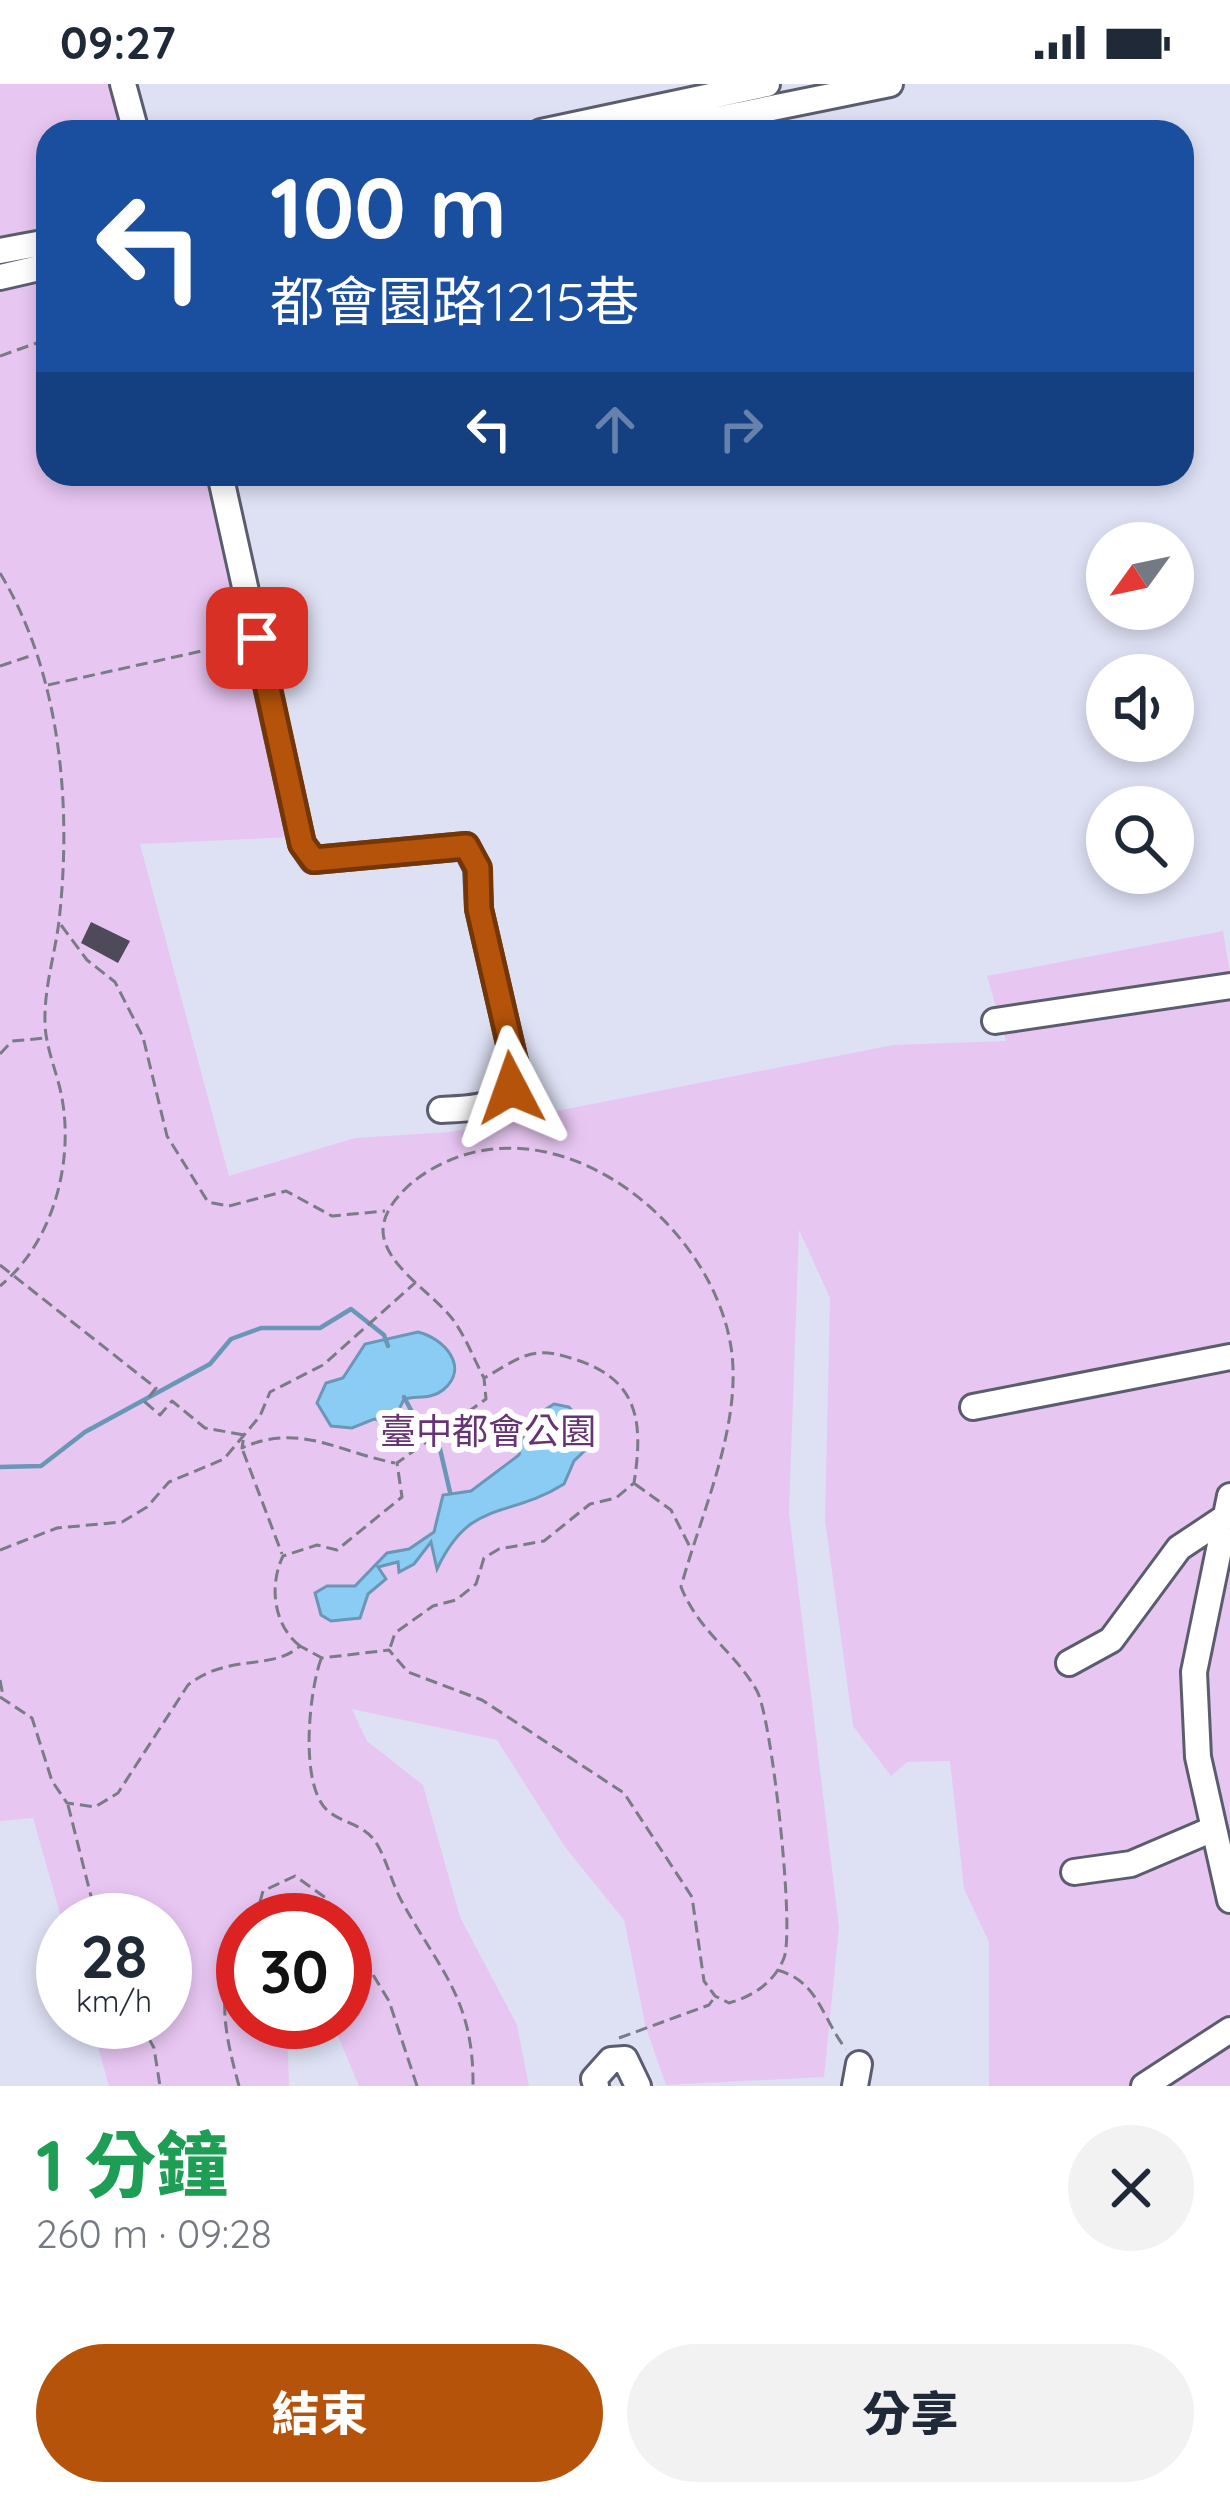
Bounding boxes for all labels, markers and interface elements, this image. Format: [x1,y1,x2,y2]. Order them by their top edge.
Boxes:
text: 09:27 [60,14,176,70]
text: 100 m [270,154,507,259]
icon: left [72,168,228,324]
text: 都會園路1215巷 [270,267,639,335]
icon: left [456,396,522,462]
icon: ahead [582,396,648,462]
icon: right [708,396,774,462]
north arrow [1086,522,1194,630]
map controls [1086,522,1194,894]
pin [206,587,308,689]
icon: arrive [224,605,290,671]
button: sound [1086,654,1194,762]
button: search [1086,786,1194,894]
position arrow [448,1025,574,1151]
park label: 臺中都會公園 [380,1408,596,1453]
speed limit sign: 30 [216,1893,372,2049]
text: 28 [80,1918,148,1993]
text: km/h [76,1982,152,2020]
text: 1 分鐘 [36,2119,228,2209]
button: close [1068,2125,1194,2251]
text: 260 m · 09:28 [36,2209,272,2258]
button: 結束 [36,2344,603,2482]
button: 分享 [627,2344,1194,2482]

